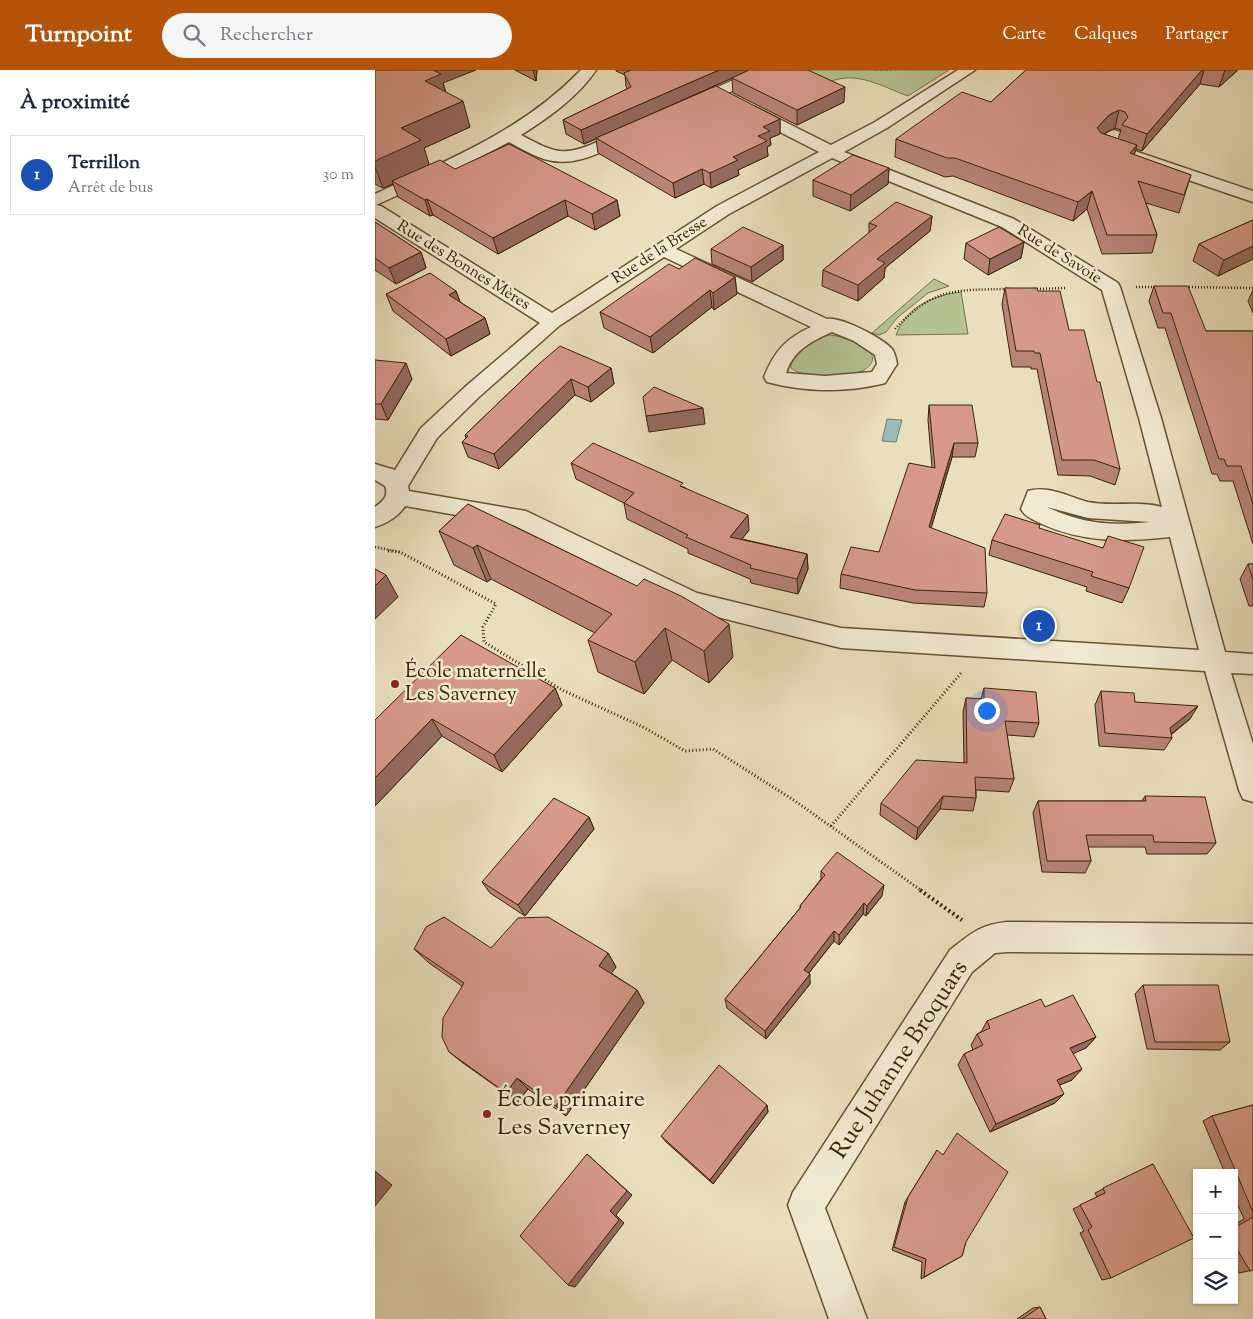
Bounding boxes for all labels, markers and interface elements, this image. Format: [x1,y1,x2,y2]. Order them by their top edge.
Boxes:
search box [162,13,512,58]
text: Turnpoint [25,18,132,52]
icon: search [180,21,208,49]
text: Rechercher [220,22,313,49]
text: Carte [1003,22,1046,48]
text: Calques [1074,22,1137,48]
text: Partager [1165,22,1228,48]
text: À proximité [20,88,130,118]
text: Terrillon [68,150,140,177]
text: 1 [34,164,40,187]
text: 30 m [323,164,354,187]
text: Arrêt de bus [68,177,153,200]
street label: Rue de la Bresse [608,211,712,291]
street label: Rue des Bonnes Mères [392,216,534,316]
street label: Rue de Savoie [1012,220,1106,290]
pin: 1 [1023,607,1055,645]
place label: École maternelle Les Saverney [405,657,546,710]
marker: École maternelle Les Saverney [389,678,401,690]
your location [974,698,1000,724]
street label: Rue Juhanne Broquars [823,954,977,1166]
place label: École primaire Les Saverney [497,1083,645,1145]
marker: École primaire Les Saverney [481,1108,493,1120]
map controls [1193,1169,1238,1304]
button: + [1193,1169,1238,1214]
button: − [1193,1214,1238,1259]
button: layers [1193,1259,1238,1304]

